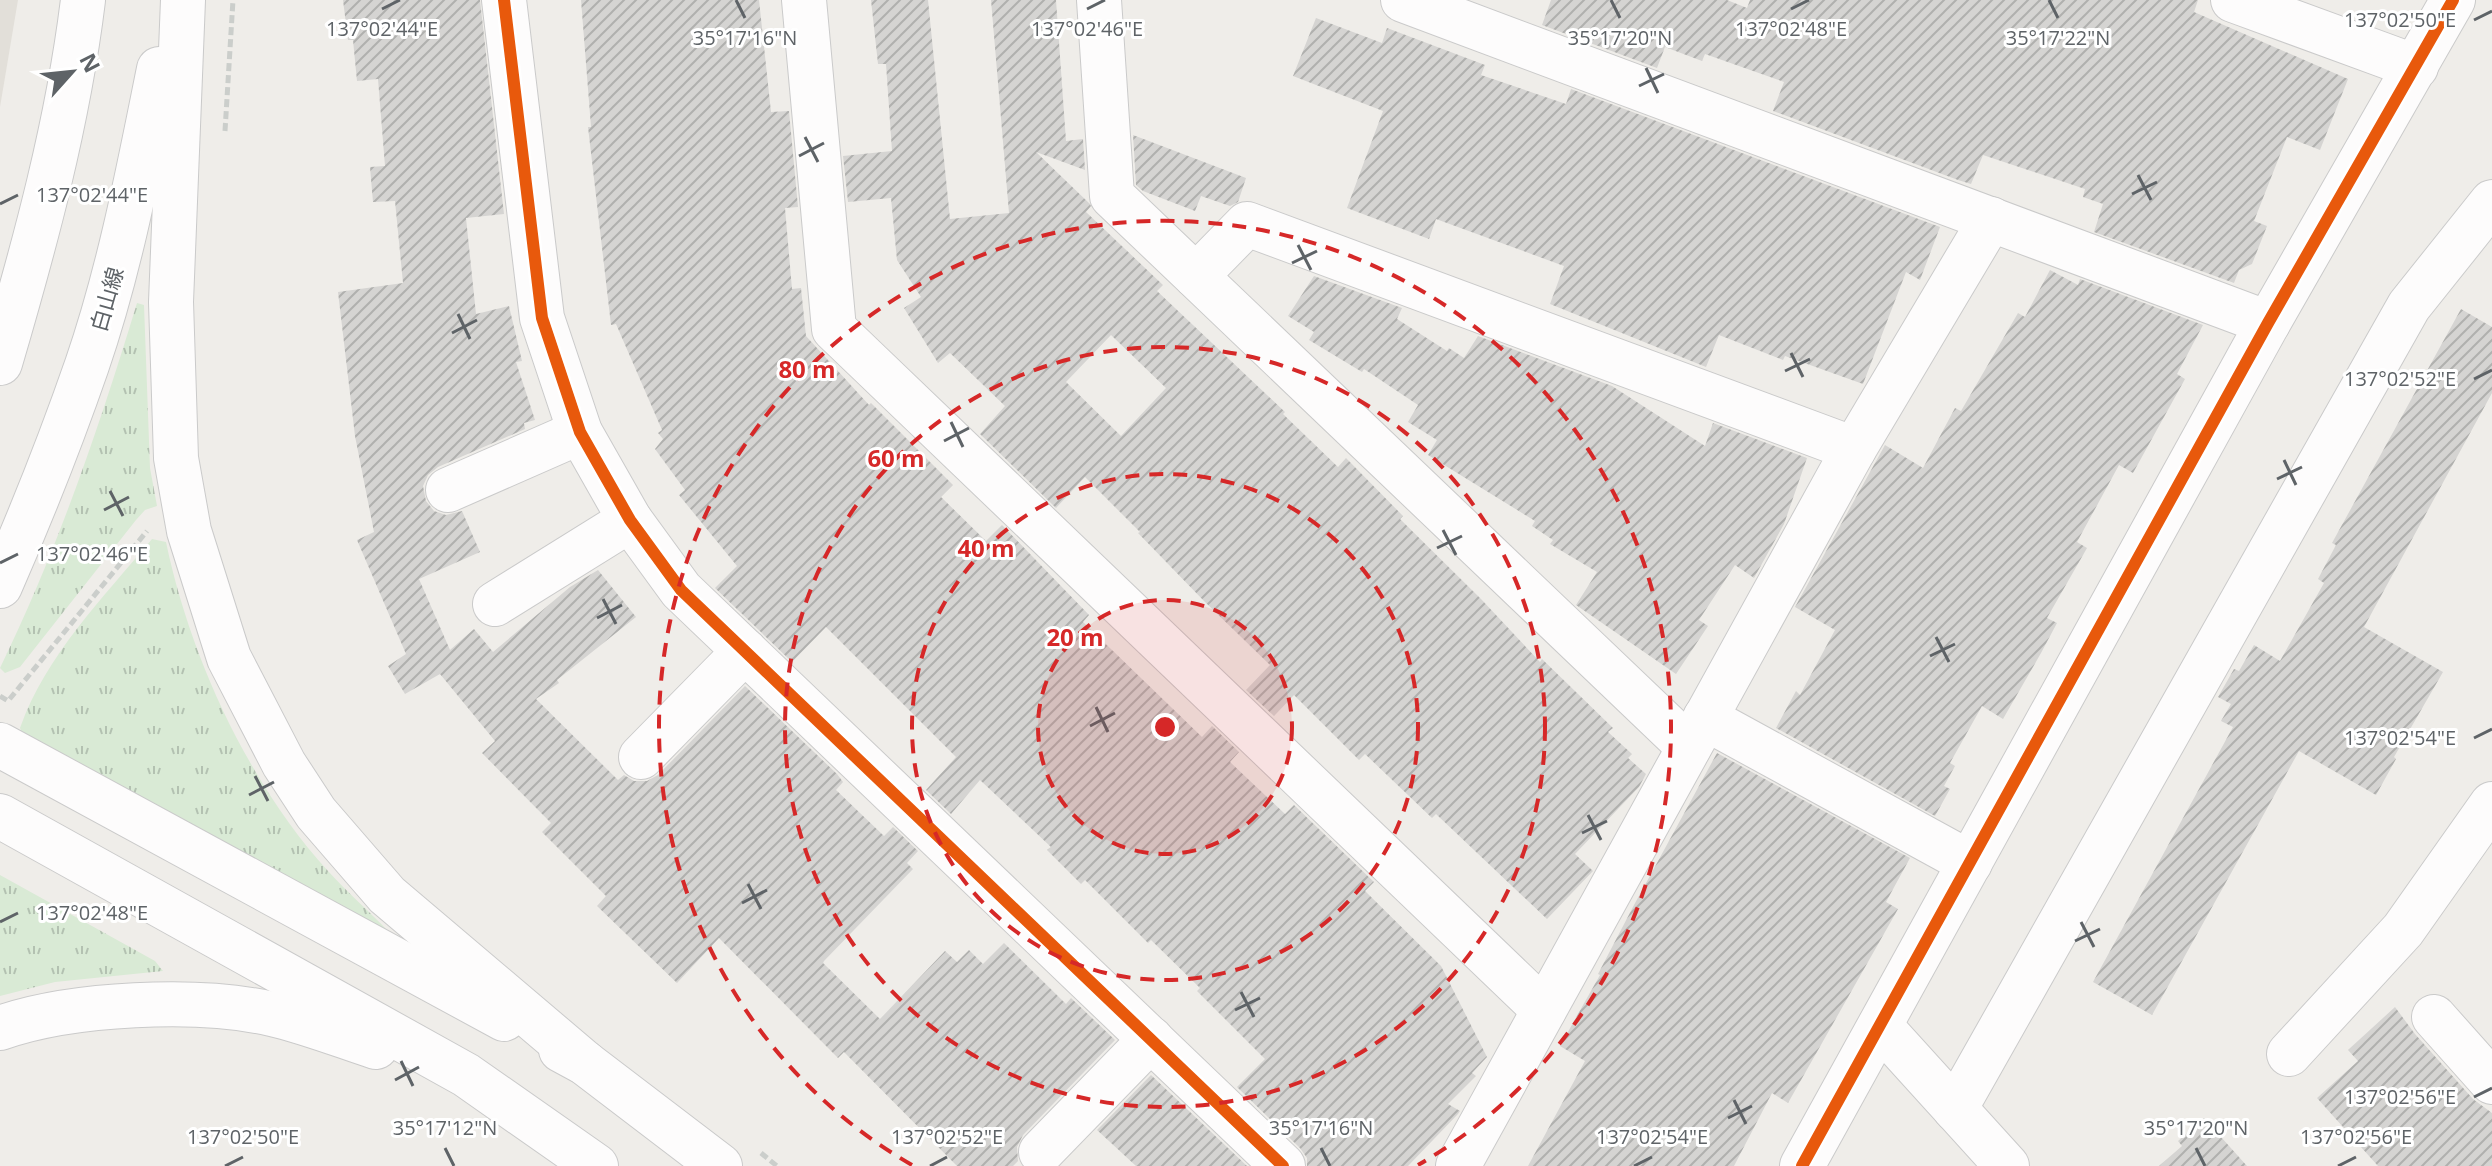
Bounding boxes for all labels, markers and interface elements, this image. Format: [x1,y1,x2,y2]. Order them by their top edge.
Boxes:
text: 137°02'50"E [2344,6,2456,33]
text: 137°02'44"E [326,15,438,42]
text: 137°02'46"E [1031,15,1143,42]
text: 137°02'48"E [1735,15,1847,42]
text: 35°17'16"N [693,24,797,51]
text: 35°17'20"N [1568,24,1672,51]
text: 35°17'22"N [2006,24,2110,51]
north arrow [32,32,112,112]
text: N [73,48,108,77]
text: 137°02'44"E [36,181,148,208]
street label: 白山線 [82,263,130,335]
text: 80 m [778,352,836,385]
text: 137°02'52"E [2344,365,2456,392]
text: 60 m [867,441,925,474]
text: 40 m [957,531,1015,564]
text: 137°02'46"E [36,540,148,567]
text: 20 m [1046,620,1104,653]
centre of rings [1151,713,1179,741]
text: 137°02'54"E [2344,724,2456,751]
text: 137°02'48"E [36,899,148,926]
text: 137°02'56"E [2344,1083,2456,1110]
text: 35°17'12"N [393,1114,497,1141]
text: 35°17'16"N [1269,1114,1373,1141]
text: 35°17'20"N [2144,1114,2248,1141]
text: 137°02'50"E [187,1123,299,1150]
text: 137°02'52"E [891,1123,1003,1150]
text: 137°02'54"E [1596,1123,1708,1150]
text: 137°02'56"E [2300,1123,2412,1150]

